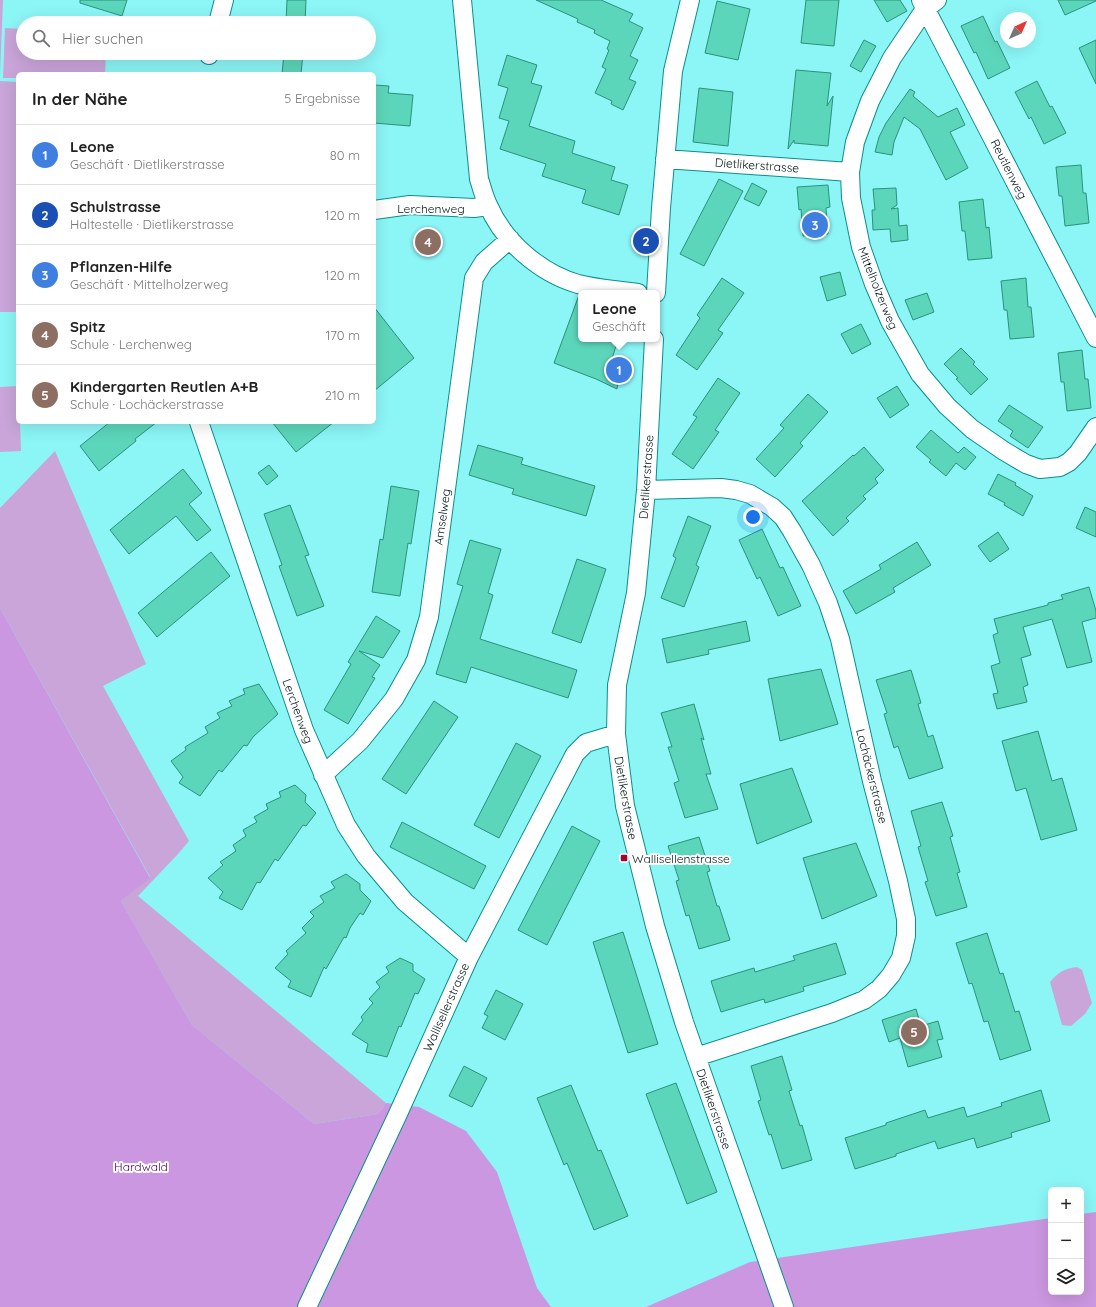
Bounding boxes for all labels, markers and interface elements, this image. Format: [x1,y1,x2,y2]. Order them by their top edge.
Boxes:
north arrow [1000,12,1036,48]
search box [16,16,376,60]
icon: search [30,27,52,49]
text: Hier suchen [62,29,143,48]
text: In der Nähe [32,88,128,109]
text: 5 Ergebnisse [284,90,360,106]
text: Leone [70,137,114,156]
street label: Reutlenweg [988,137,1030,201]
text: 1 [42,147,48,163]
text: 80 m [330,147,360,163]
street label: Dietlikerstrasse [714,155,800,175]
text: Geschäft · Dietlikerstrasse [70,156,225,172]
text: Schulstrasse [70,197,161,216]
street label: Lerchenweg [397,201,465,216]
text: 2 [41,207,49,223]
text: 120 m [325,207,360,223]
pin: 3 [802,210,828,240]
text: Haltestelle · Dietlikerstrasse [70,216,234,232]
pin: 2 [633,226,659,256]
pin: 4 [415,227,441,257]
street label: Mittelholzerweg [855,244,901,332]
text: Pflanzen-Hilfe [70,257,172,276]
text: 3 [42,267,48,283]
text: 120 m [325,267,360,283]
text: Geschäft · Mittelholzerweg [70,276,228,292]
popup [578,290,660,342]
text: Leone [592,299,637,318]
text: Spitz [70,317,105,336]
text: Geschäft [592,318,646,334]
text: 4 [41,327,49,343]
text: 170 m [325,327,360,343]
text: Schule · Lerchenweg [70,336,192,352]
pin: 1 [606,355,632,385]
text: Kindergarten Reutlen A+B [70,377,258,396]
text: 5 [41,387,49,403]
text: 210 m [325,387,360,403]
text: Schule · Lochäckerstrasse [70,396,224,412]
street label: Dietlikerstrasse [636,434,656,520]
street label: Amselweg [431,488,453,546]
your location [743,507,763,527]
street label: Lerchenweg [279,677,317,745]
street label: Lochäckerstrasse [853,727,891,825]
street label: Dietlikerstrasse [611,755,641,841]
place label: Wallisellenstrasse [632,851,730,866]
marker: Wallisellenstrasse [619,853,629,863]
street label: Wallisellerstrasse [420,960,472,1054]
pin: 5 [901,1017,927,1047]
street label: Dietlikerstrasse [693,1067,735,1152]
park label: Hardwald [114,1159,168,1174]
map controls [1048,1187,1084,1295]
button: + [1048,1187,1084,1223]
button: − [1048,1223,1084,1259]
button: layers [1048,1259,1084,1295]

